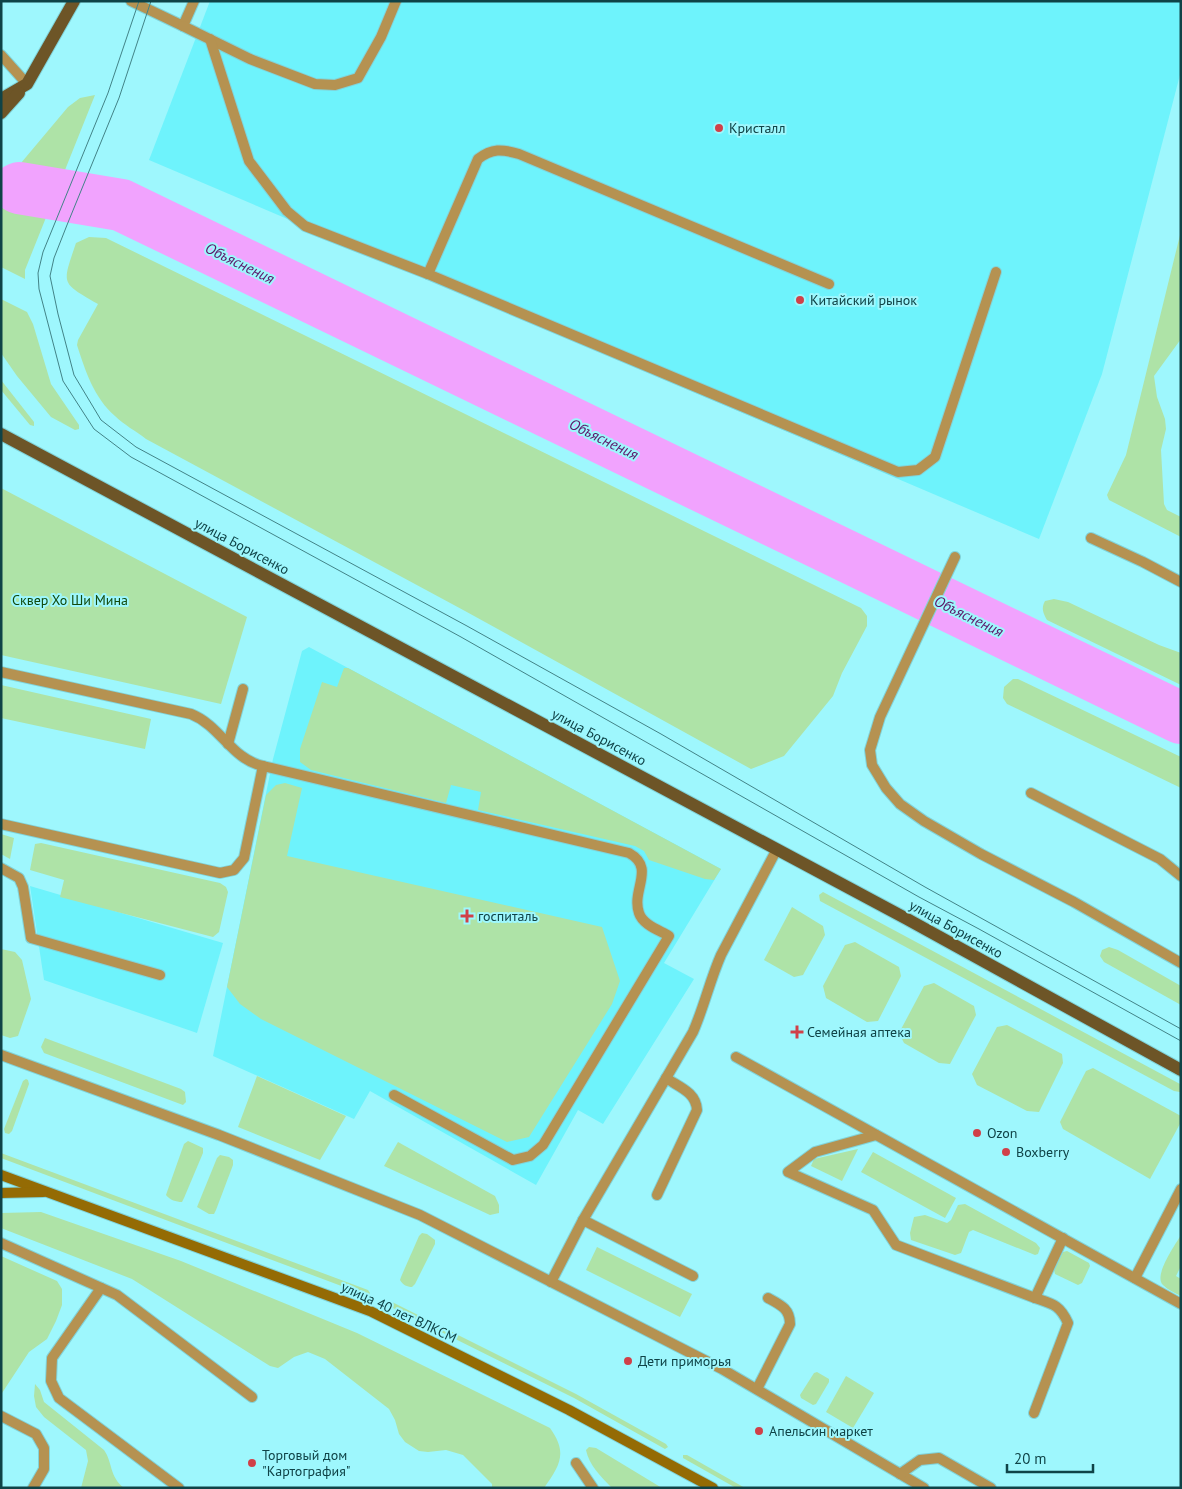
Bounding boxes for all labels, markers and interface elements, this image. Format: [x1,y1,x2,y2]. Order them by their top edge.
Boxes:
place label: Кристалл [729,119,785,137]
marker: Кристалл [713,122,725,134]
water label: Объяснения [202,238,278,288]
place label: Китайский рынок [810,291,917,309]
marker: Китайский рынок [794,294,806,306]
water label: Объяснения [566,414,642,464]
street label: улица Борисенко [192,514,292,578]
park label: Сквер Хо Ши Мина [12,591,128,609]
water label: Объяснения [931,591,1007,641]
street label: улица Борисенко [549,705,649,769]
street label: улица Борисенко [906,896,1006,962]
place label: госпиталь [478,907,538,925]
marker: госпиталь [460,909,474,923]
place label: Семейная аптека [807,1023,911,1041]
marker: Семейная аптека [791,1026,803,1038]
place label: Ozon [987,1124,1017,1142]
marker: Ozon [971,1127,983,1139]
place label: Boxberry [1016,1143,1070,1161]
marker: Boxberry [1000,1146,1012,1158]
street label: улица 40 лет ВЛКСМ [338,1277,460,1347]
place label: Дети приморья [638,1352,731,1370]
marker: Дети приморья [622,1355,634,1367]
place label: Апельсин маркет [769,1422,873,1440]
marker: Апельсин маркет [753,1425,765,1437]
scale bar [1007,1442,1093,1474]
place label: Торговый дом "Картография" [262,1446,351,1480]
text: 20 m [1014,1449,1047,1468]
marker: Торговый дом "Картография" [246,1457,258,1469]

